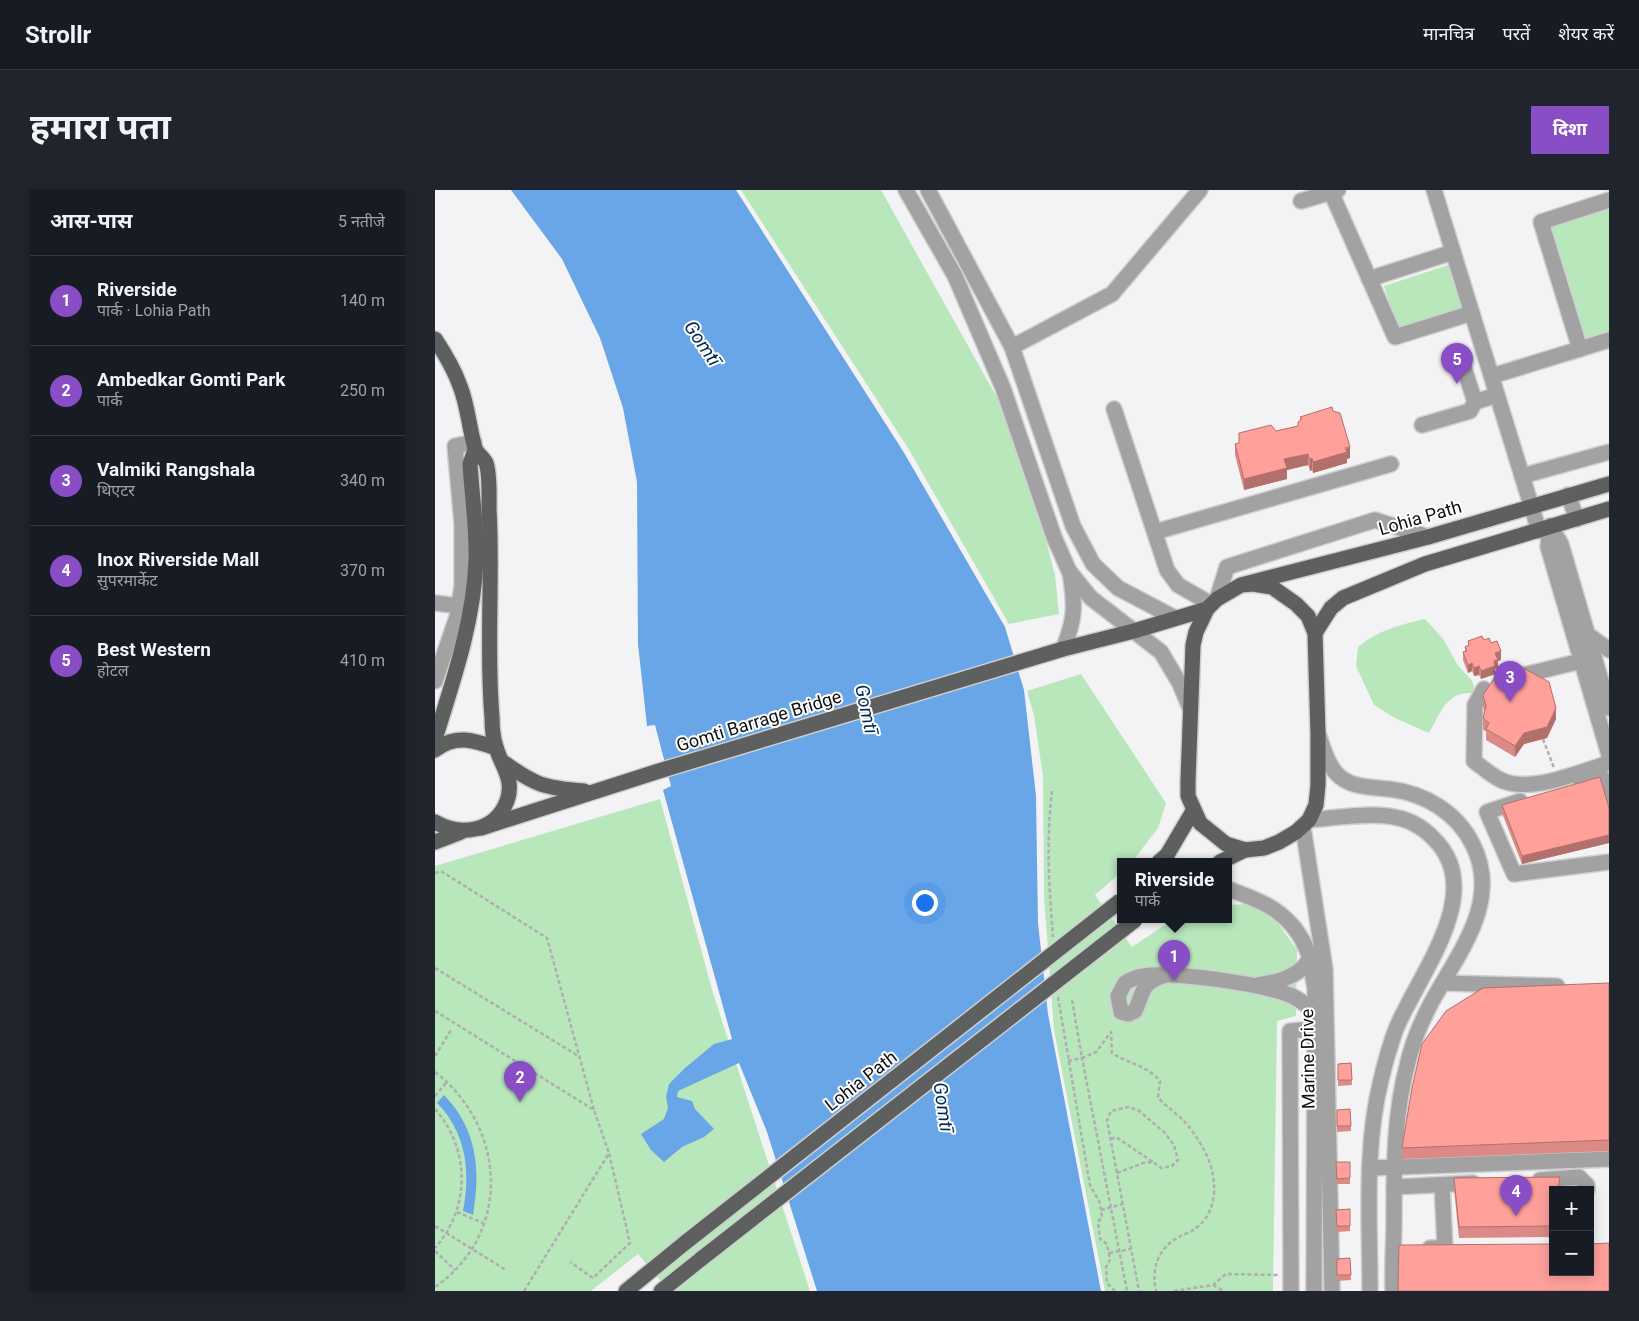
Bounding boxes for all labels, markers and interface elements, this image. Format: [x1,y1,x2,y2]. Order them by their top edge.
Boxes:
text: Strollr [25,21,91,49]
text: मानचित्र [1423,23,1474,44]
text: परतें [1502,23,1530,44]
text: शेयर करें [1558,23,1614,44]
button: दिशा [1531,106,1609,154]
text: हमारा पता [30,107,171,148]
text: आस-पास [50,209,132,233]
text: 5 नतीजे [338,212,385,231]
text: Riverside [97,278,177,301]
text: 1 [61,291,71,310]
text: 140 m [340,291,385,310]
text: पार्क · Lohia Path [97,301,211,320]
water label: Gomtī [679,316,727,372]
pin: 5 [1441,343,1473,384]
text: Ambedkar Gomti Park [97,368,285,391]
text: 2 [61,381,71,400]
text: 250 m [340,381,385,400]
text: पार्क [97,391,123,410]
text: Valmiki Rangshala [97,458,255,481]
text: 3 [61,471,71,490]
text: 340 m [340,471,385,490]
text: थिएटर [97,481,135,500]
street label: Lohia Path [1376,496,1464,539]
text: Inox Riverside Mall [97,548,259,571]
text: 4 [61,561,71,580]
text: 370 m [340,561,385,580]
text: सुपरमार्केट [97,571,158,590]
text: Best Western [97,638,211,661]
text: 5 [61,651,71,670]
text: 410 m [340,651,385,670]
text: होटल [97,661,129,680]
pin: 3 [1494,661,1526,702]
water label: Gomtī [850,682,883,738]
street label: Gomti Barrage Bridge [674,685,844,756]
popup [1117,858,1232,923]
text: Riverside [1135,868,1214,891]
your location [912,890,938,916]
text: पार्क [1135,891,1160,910]
pin: 1 [1158,940,1190,981]
street label: Marine Drive [1296,1009,1319,1109]
street label: Lohia Path [821,1046,901,1115]
pin: 2 [504,1061,536,1102]
water label: Gomtī [929,1081,959,1136]
pin: 4 [1500,1175,1532,1216]
map controls [1549,1186,1594,1276]
button: + [1549,1186,1594,1231]
button: − [1549,1231,1594,1276]

